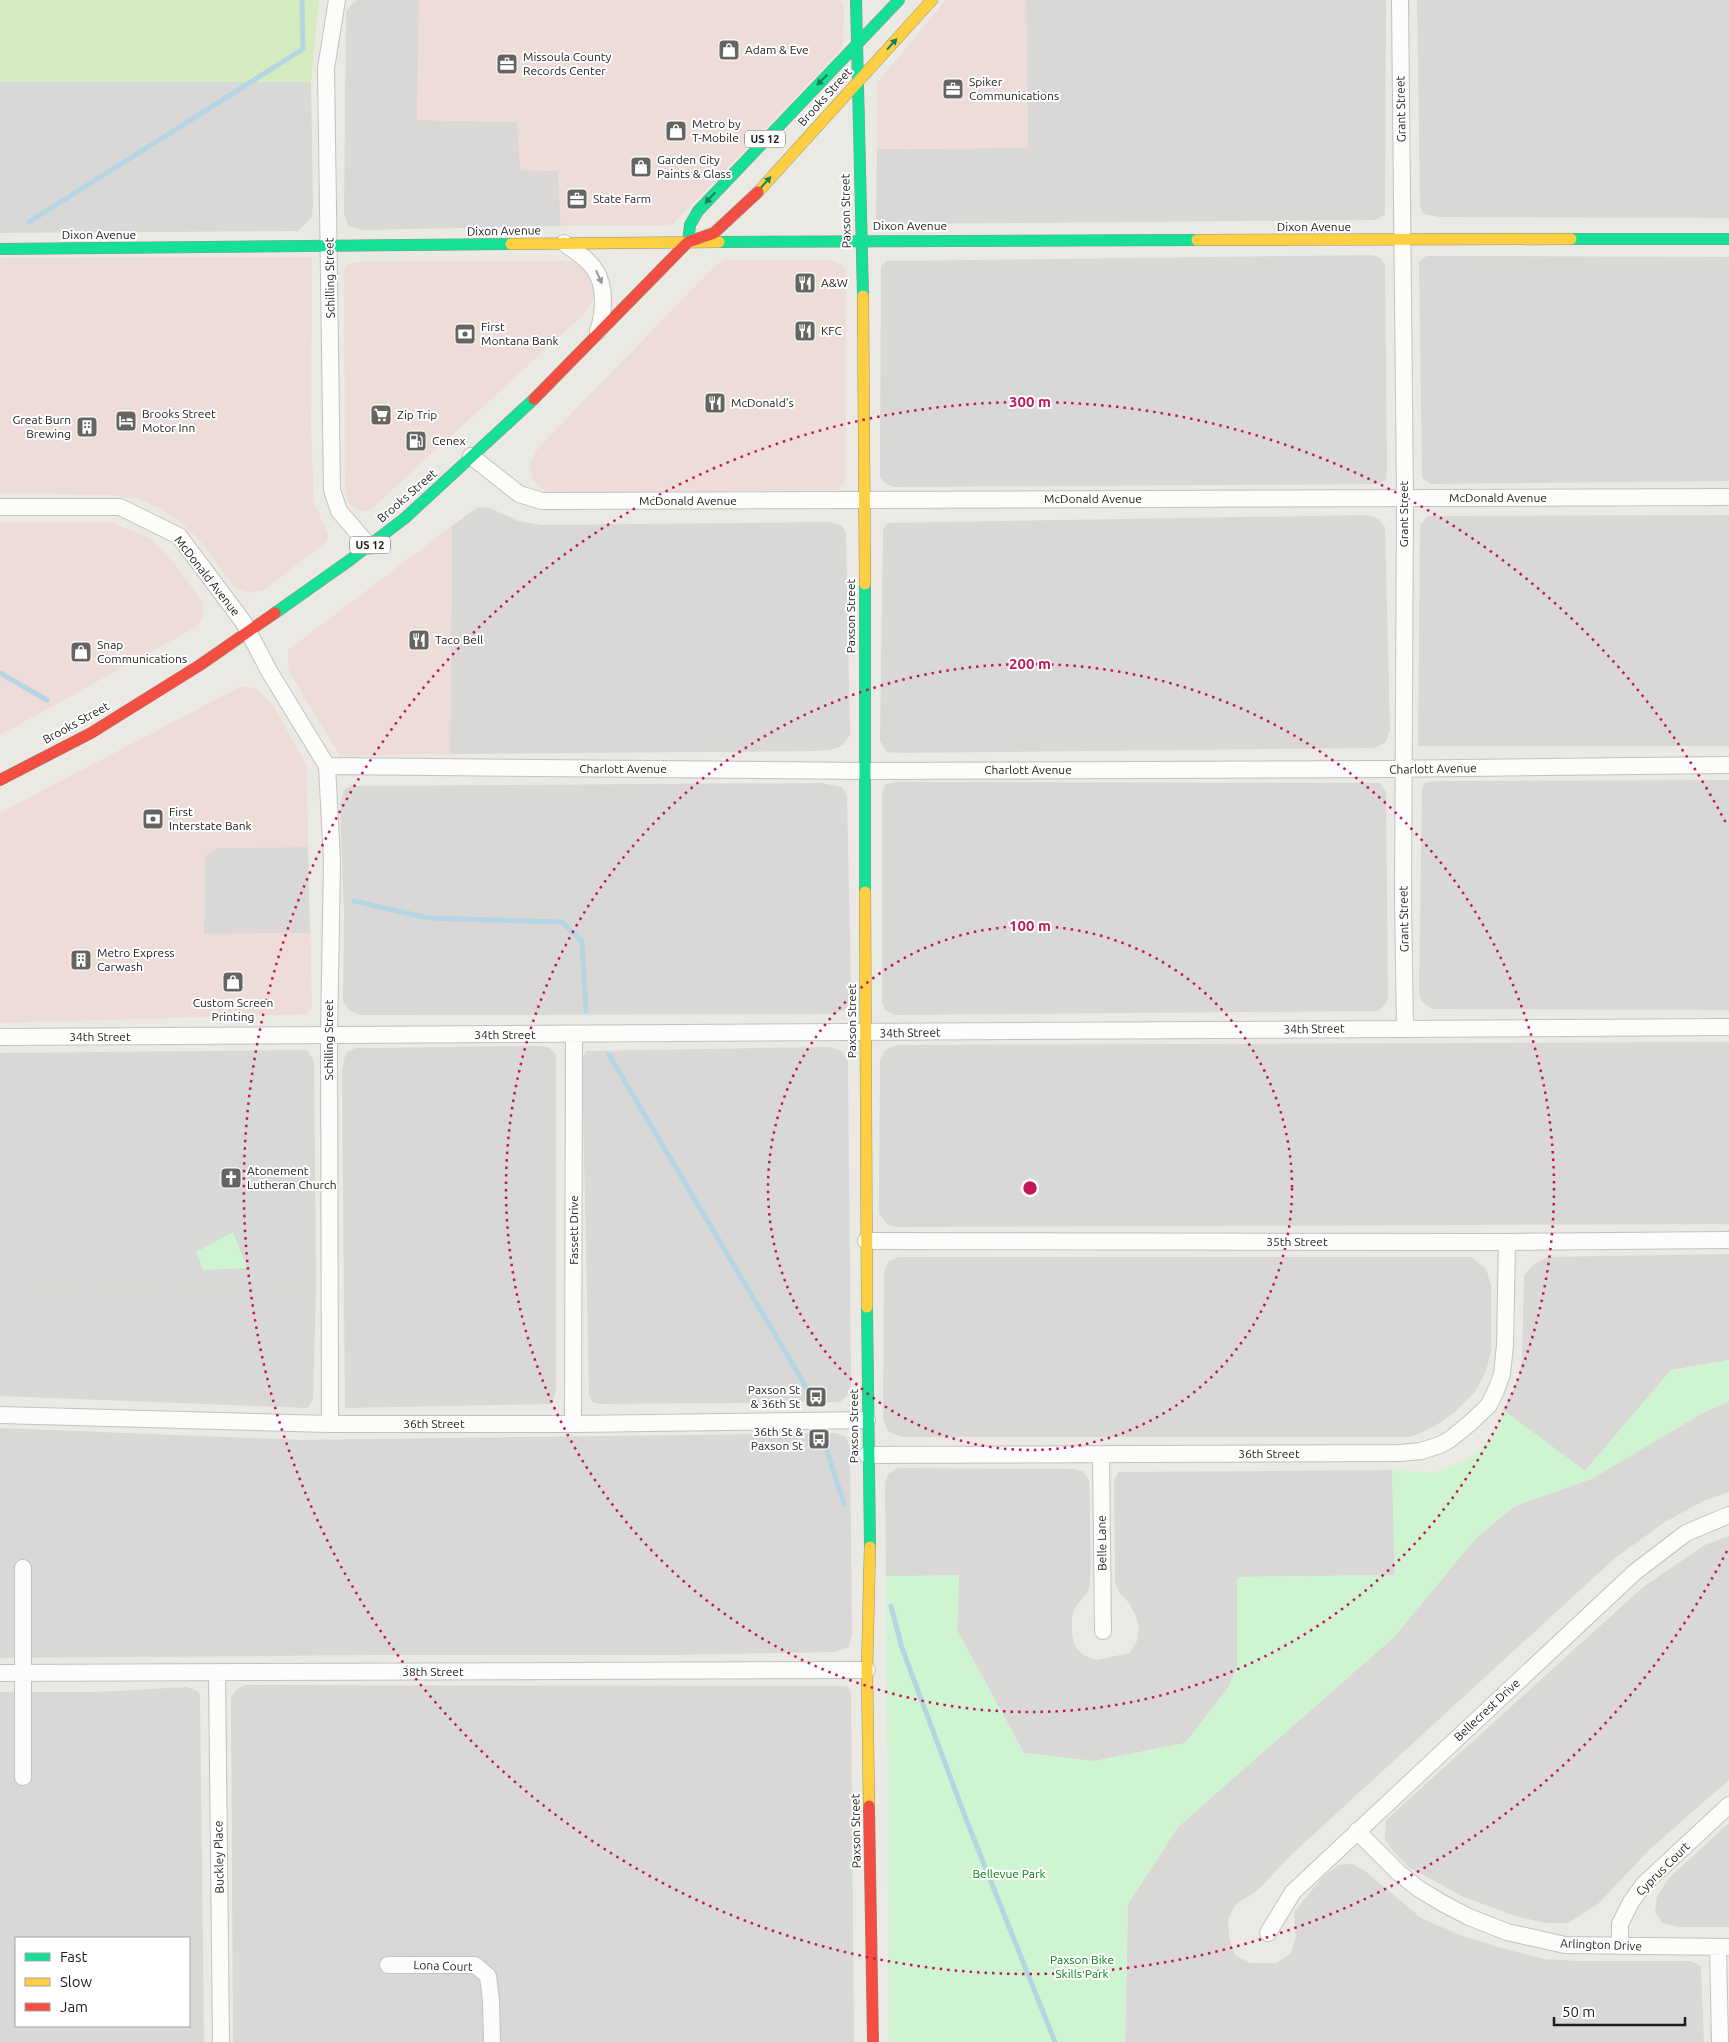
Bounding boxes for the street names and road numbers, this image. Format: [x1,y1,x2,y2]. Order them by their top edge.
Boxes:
street label: Brooks Street [795,65,854,128]
street label: Grant Street [1393,75,1408,142]
road number: US 12 [745,130,785,148]
street label: Paxson Street [838,173,853,248]
street label: Dixon Avenue [873,219,947,232]
street label: Dixon Avenue [1277,220,1351,233]
street label: Dixon Avenue [467,223,541,238]
street label: Dixon Avenue [62,228,136,241]
street label: Schilling Street [322,237,337,319]
street label: Brooks Street [375,466,439,525]
street label: Grant Street [1397,480,1410,547]
street label: McDonald Avenue [1449,491,1547,504]
street label: McDonald Avenue [1044,492,1142,505]
street label: McDonald Avenue [639,494,737,507]
street label: McDonald Avenue [172,533,243,618]
road number: US 12 [350,536,390,554]
street label: Paxson Street [844,578,857,653]
street label: Brooks Street [40,699,111,746]
street label: Charlott Avenue [1389,761,1477,776]
street label: Charlott Avenue [579,762,667,775]
street label: Charlott Avenue [984,763,1072,776]
street label: Grant Street [1396,885,1411,952]
street label: Paxson Street [845,983,858,1058]
street label: Schilling Street [322,999,335,1080]
street label: 34th Street [1283,1021,1345,1036]
street label: 34th Street [879,1025,941,1040]
street label: 34th Street [474,1028,536,1041]
street label: 34th Street [69,1030,131,1043]
street label: Fassett Drive [567,1195,580,1265]
street label: 35th Street [1266,1235,1328,1248]
street label: Paxson Street [847,1388,860,1463]
street label: 36th Street [403,1417,465,1430]
street label: 36th Street [1238,1447,1300,1460]
street label: Belle Lane [1095,1515,1108,1571]
street label: 38th Street [402,1665,464,1678]
street label: Bellecrest Drive [1451,1676,1522,1743]
street label: Paxson Street [848,1793,863,1868]
street label: Buckley Place [211,1820,226,1894]
street label: Cyprus Court [1633,1839,1692,1898]
street label: Arlington Drive [1560,1937,1642,1952]
street label: Lona Court [413,1958,473,1973]

